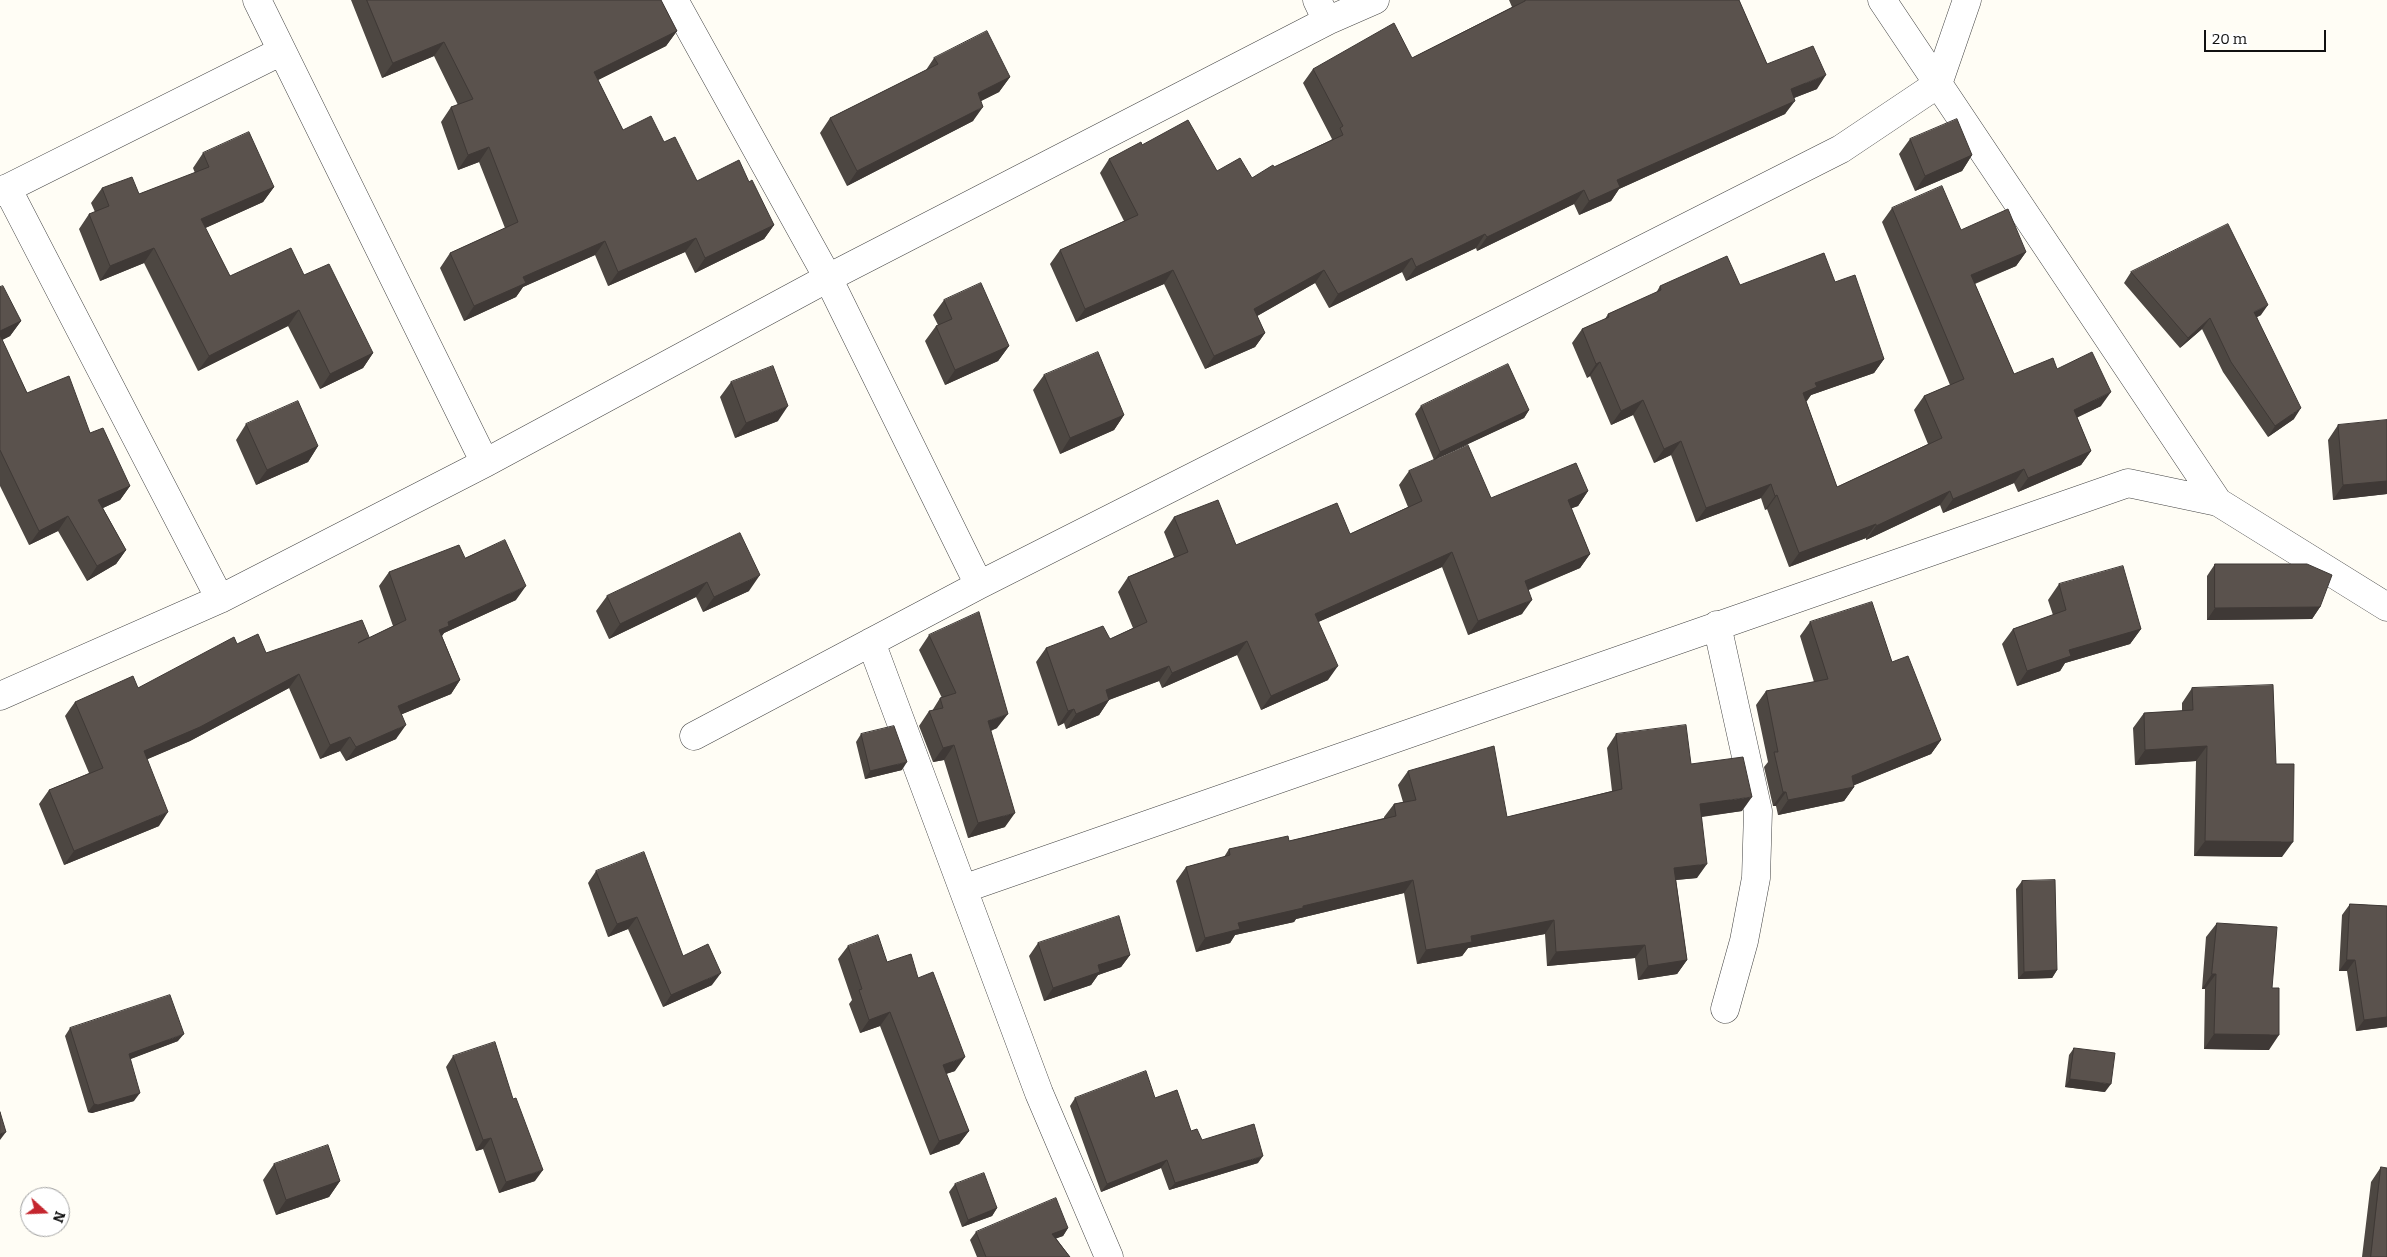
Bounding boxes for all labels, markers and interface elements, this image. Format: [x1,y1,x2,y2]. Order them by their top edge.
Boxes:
scale bar [2207,20,2330,52]
text: 20 m [2212,30,2247,48]
north arrow [20,1187,70,1237]
text: N [49,1209,68,1225]

